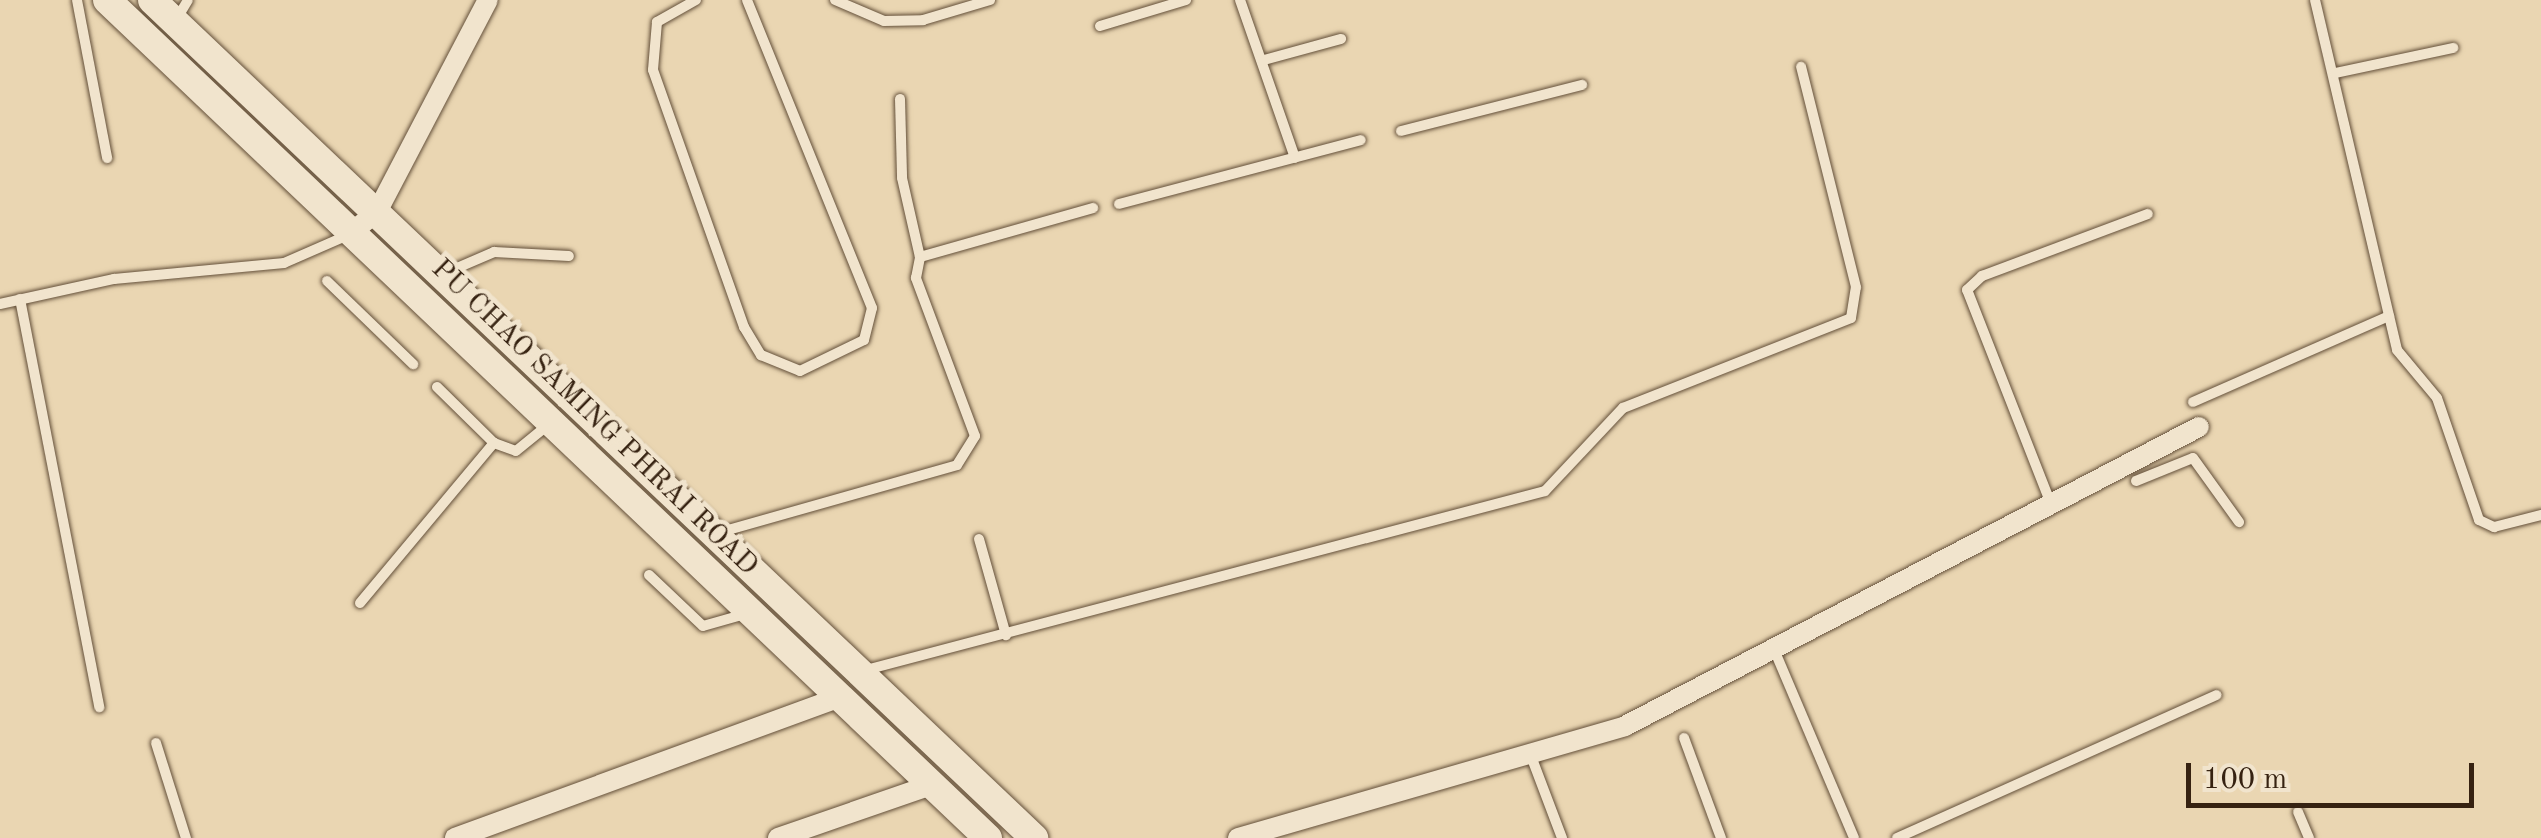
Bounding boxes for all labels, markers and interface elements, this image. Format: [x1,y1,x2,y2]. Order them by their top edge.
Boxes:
street label: PU CHAO SAMING PHRAI ROAD [424,253,764,583]
scale bar [2191,743,2478,805]
text: 100 m [2203,765,2287,795]

